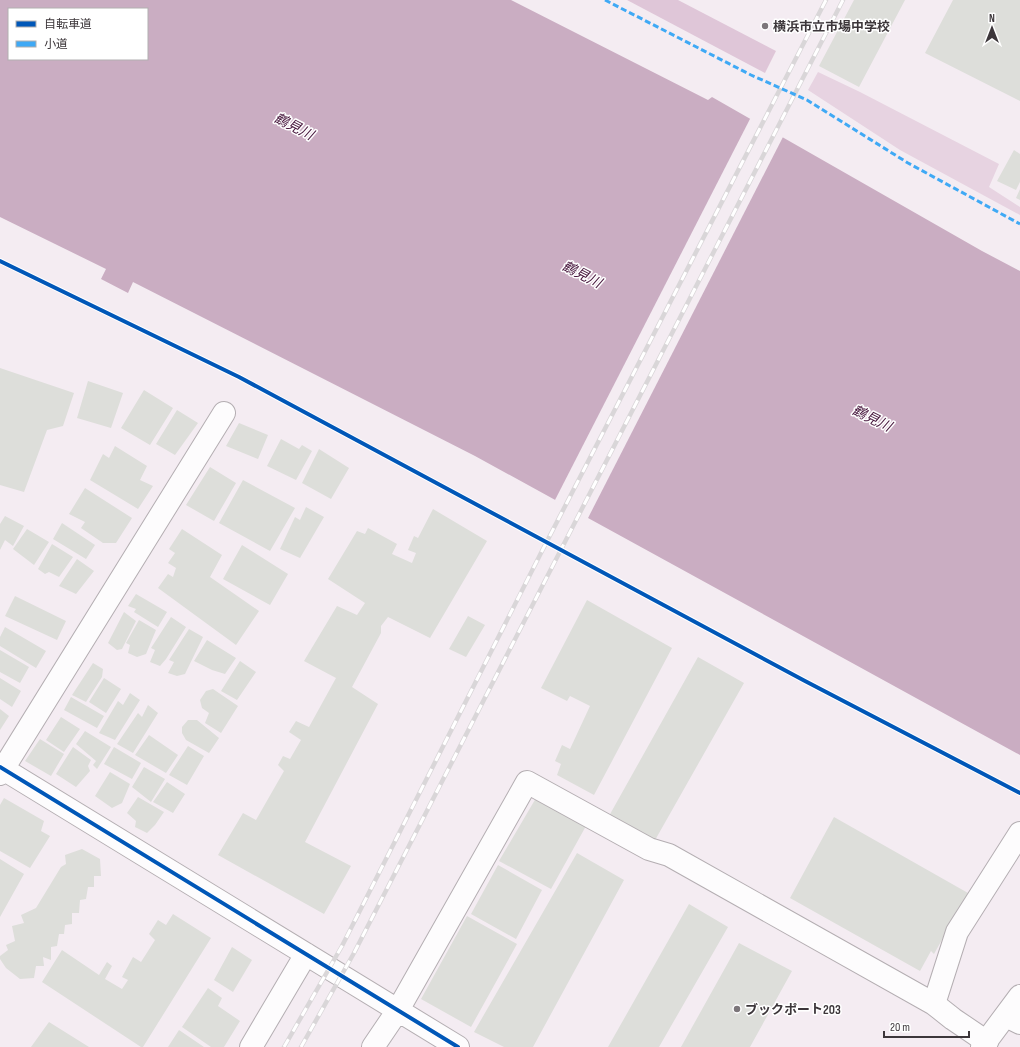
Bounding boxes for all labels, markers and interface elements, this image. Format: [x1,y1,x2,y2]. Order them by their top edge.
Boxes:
legend [8,8,148,60]
north arrow [972,8,1012,48]
text: N [989,12,995,25]
text: 自転車道 [44,17,92,32]
place label: 横浜市立市場中学校 [773,19,890,35]
marker: 横浜市立市場中学校 [760,21,770,31]
text: 小道 [44,37,68,52]
water label: 鶴見川 [271,109,318,144]
water label: 鶴見川 [559,257,606,292]
water label: 鶴見川 [849,402,896,436]
place label: ブックポート203 [745,1002,841,1018]
marker: ブックポート203 [732,1004,742,1014]
scale bar [884,1013,969,1039]
text: 20 m [890,1020,910,1035]

